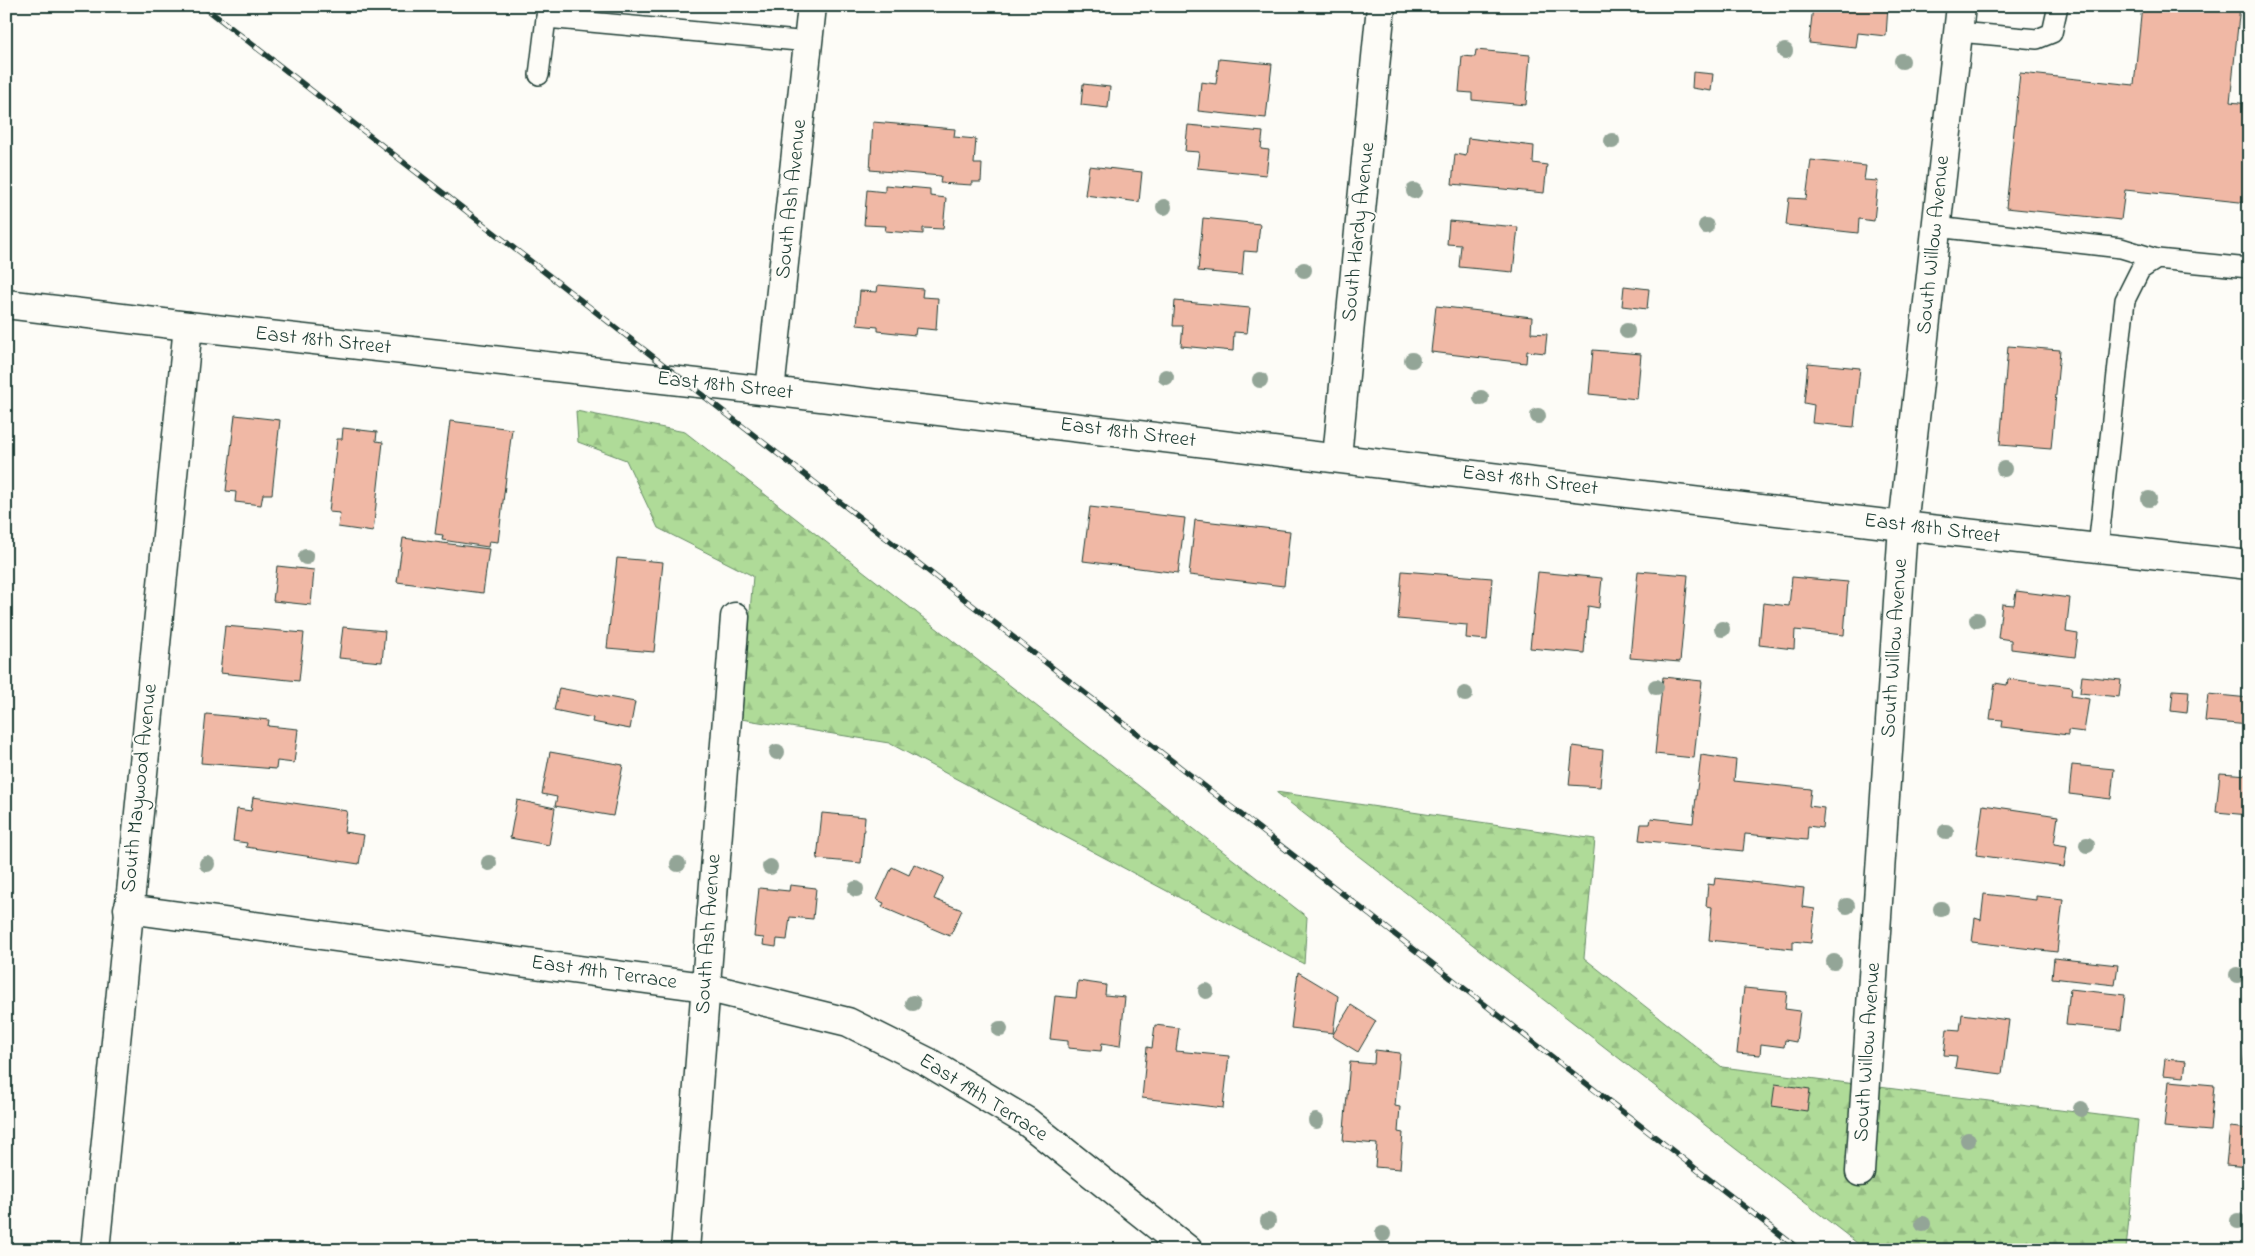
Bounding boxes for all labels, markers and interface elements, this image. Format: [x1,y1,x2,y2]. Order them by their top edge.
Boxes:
street label: South Ash Avenue [769,117,815,280]
street label: South Hardy Avenue [1335,140,1385,323]
street label: South Willow Avenue [1910,154,1958,336]
street label: East 18th Street [253,319,393,363]
street label: East 18th Street [655,364,795,408]
street label: East 18th Street [1058,410,1198,456]
street label: East 18th Street [1460,458,1600,504]
street label: East 18th Street [1862,506,2002,552]
street label: South Willow Avenue [1874,557,1916,739]
street label: South Maywood Avenue [114,682,168,894]
street label: South Ash Avenue [688,852,730,1015]
street label: East 19th Terrace [529,948,679,998]
street label: South Willow Avenue [1847,961,1889,1143]
street label: East 19th Terrace [913,1046,1054,1150]

